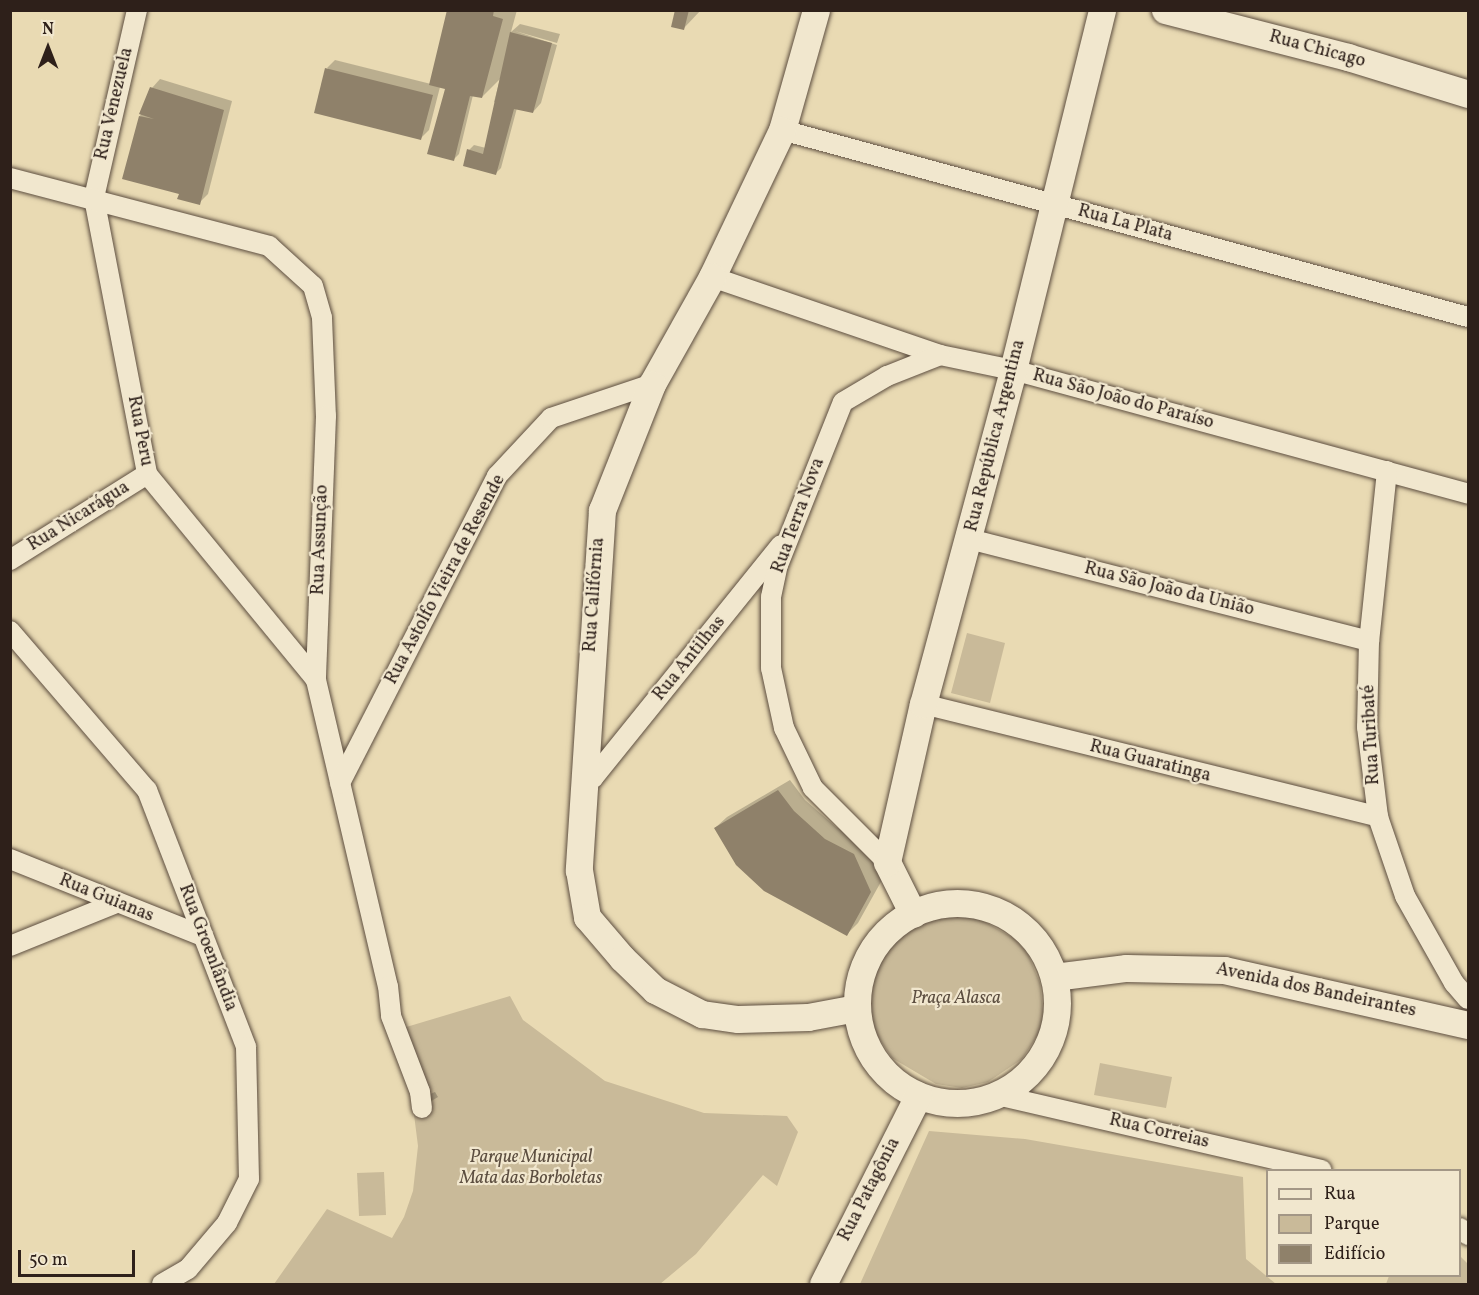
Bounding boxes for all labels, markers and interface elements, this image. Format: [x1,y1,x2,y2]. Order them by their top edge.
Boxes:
north arrow [18,18,78,78]
text: N [42,19,54,41]
street label: Rua Chicago [1267,27,1367,73]
street label: Rua Venezuela [91,45,139,163]
street label: Rua La Plata [1075,201,1175,247]
street label: Rua República Argentina [962,338,1030,534]
street label: Rua São João do Paraíso [1030,365,1216,435]
street label: Rua Peru [122,394,156,468]
street label: Rua Terra Nova [768,455,830,577]
street label: Rua Astolfo Vieira de Resende [381,471,511,689]
street label: Rua Nicarágua [24,477,134,557]
street label: Rua Assunção [308,484,334,596]
street label: Rua Califórnia [580,537,610,653]
street label: Rua São João da União [1082,558,1256,622]
street label: Rua Antilhas [649,612,731,706]
street label: Rua Turibaté [1359,684,1385,786]
street label: Rua Guaratinga [1087,736,1213,788]
street label: Rua Guianas [56,870,156,928]
street label: Rua Groenlândia [173,881,241,1015]
street label: Avenida dos Bandeirantes [1214,959,1418,1023]
park label: Praça Alasca [911,988,1001,1010]
street label: Rua Correias [1107,1110,1211,1154]
street label: Rua Patagônia [835,1135,905,1245]
park label: Parque Municipal Mata das Borboletas [460,1148,602,1190]
legend [1266,1169,1461,1277]
text: Rua [1324,1182,1355,1207]
text: Parque [1324,1212,1379,1237]
scale bar [21,1238,138,1276]
text: Edifício [1324,1242,1385,1267]
text: 50 m [29,1248,68,1273]

